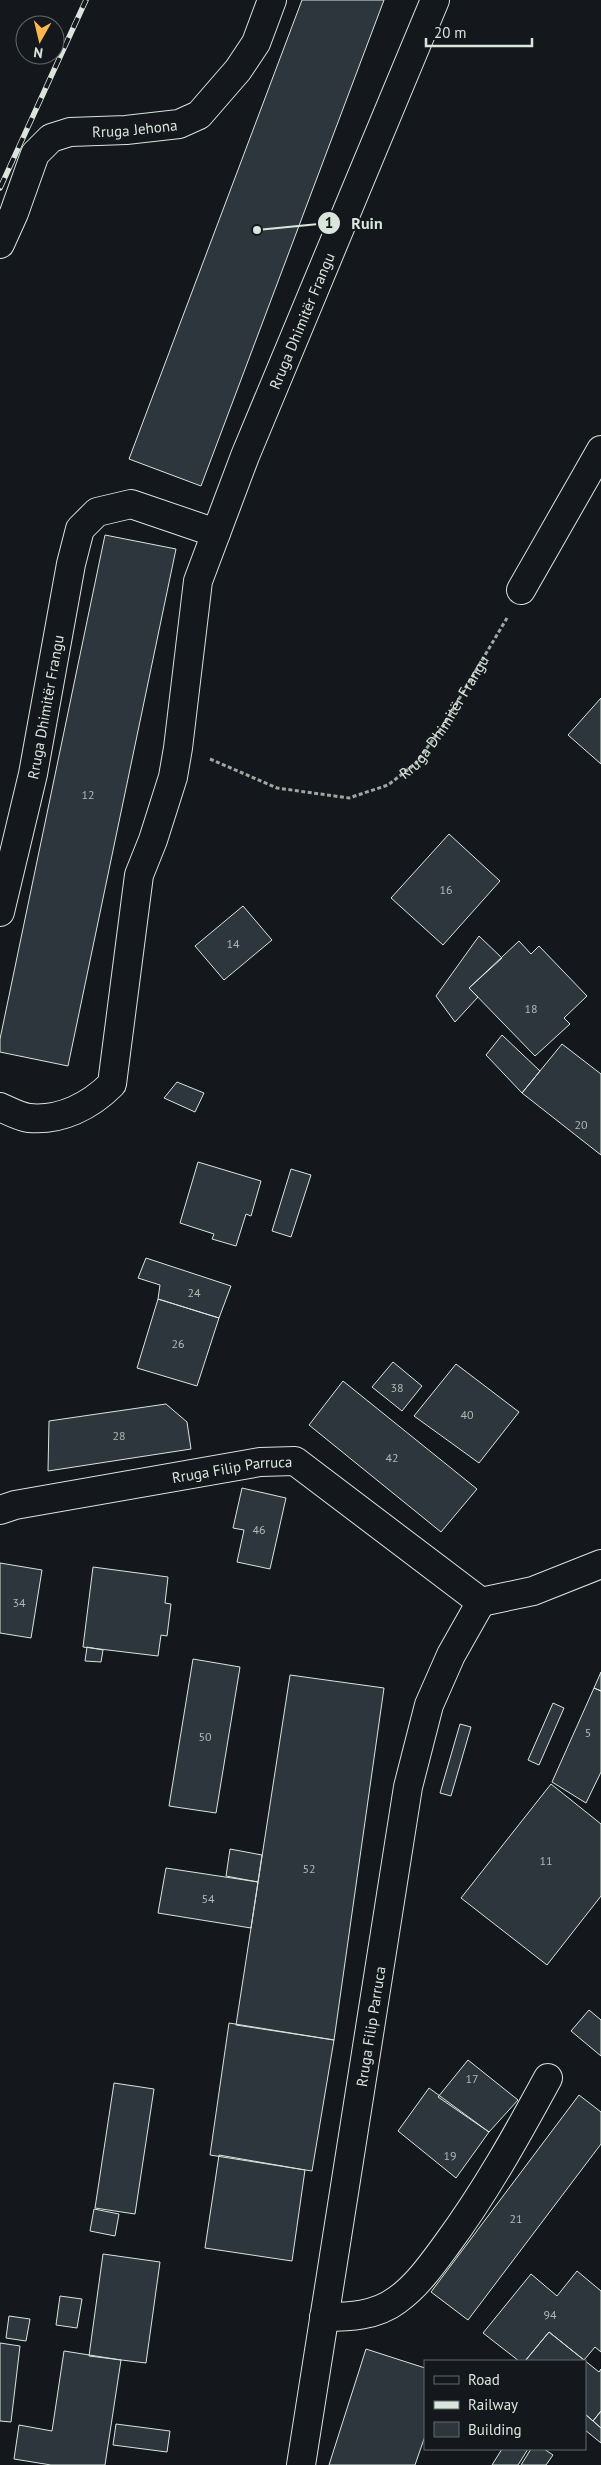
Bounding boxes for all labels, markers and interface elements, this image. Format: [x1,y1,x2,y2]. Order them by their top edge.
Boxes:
north arrow [15,15,65,65]
scale bar [426,15,532,47]
text: 20 m [434,23,467,42]
text: N [32,43,44,62]
street label: Rruga Jehona [92,115,178,141]
callout: Ruin [317,208,393,239]
text: 1 [325,213,333,232]
text: Ruin [351,213,383,233]
street label: Rruga Dhimitër Frangu [264,250,338,392]
street label: Rruga Dhimitër Frangu [23,633,67,781]
street label: Rruga Dhimitër Frangu [395,652,492,783]
house number: 12 [81,787,95,802]
house number: 16 [439,882,453,897]
house number: 14 [226,936,240,951]
house number: 18 [524,1001,538,1016]
house number: 20 [574,1117,588,1132]
house number: 24 [187,1285,201,1300]
house number: 26 [171,1336,185,1351]
house number: 38 [390,1380,404,1395]
house number: 40 [460,1407,474,1422]
house number: 28 [112,1428,126,1443]
house number: 42 [385,1450,399,1465]
street label: Rruga Filip Parruca [170,1452,293,1487]
house number: 46 [252,1522,266,1537]
house number: 34 [12,1595,26,1610]
house number: 5 [585,1725,591,1740]
house number: 50 [198,1729,212,1744]
house number: 11 [539,1853,553,1868]
house number: 52 [302,1861,316,1876]
house number: 54 [201,1891,215,1906]
street label: Rruga Filip Parruca [351,1965,389,2088]
house number: 17 [465,2071,479,2086]
house number: 19 [443,2148,457,2163]
house number: 21 [509,2211,523,2226]
house number: 94 [543,2307,557,2322]
legend [424,2360,586,2450]
text: Road [468,2370,500,2389]
text: Railway [468,2395,518,2414]
text: Building [468,2420,522,2439]

